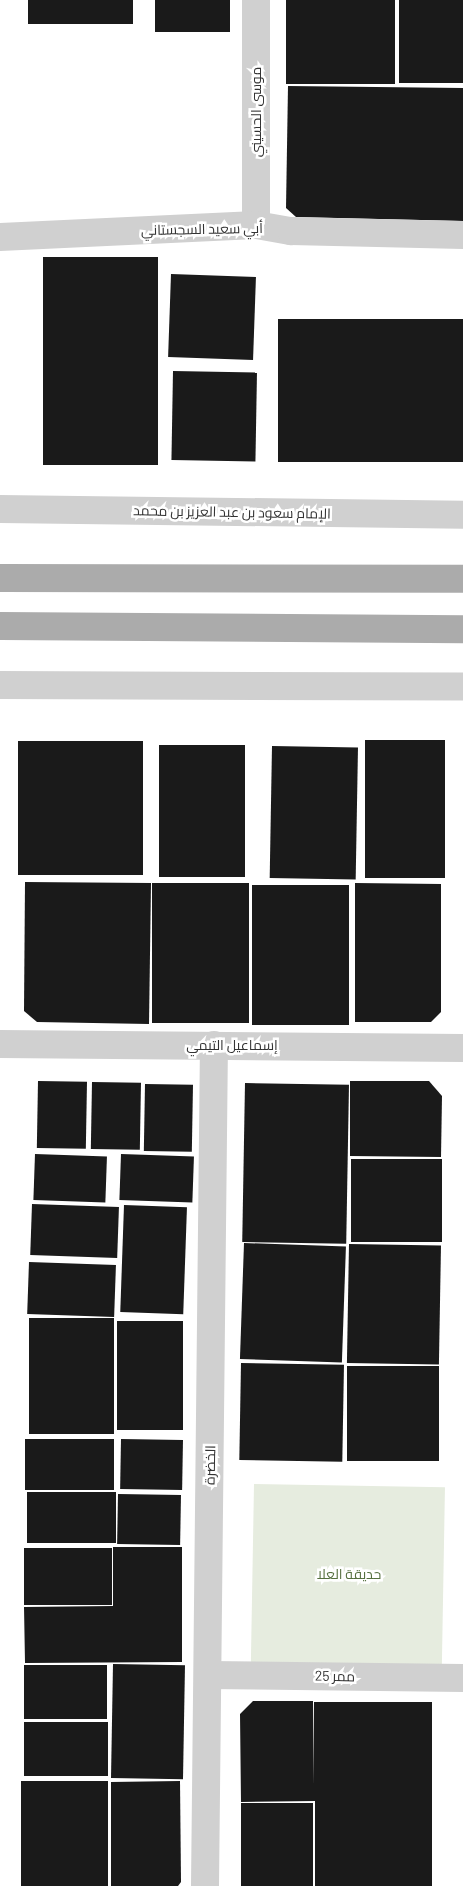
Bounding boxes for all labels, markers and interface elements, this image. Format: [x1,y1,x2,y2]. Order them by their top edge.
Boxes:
street label: موسى الحسيني [248,67,264,157]
street label: أبي سعيد السجستاني [141,220,263,238]
street label: الإمام سعود بن عبد العزيز بن محمد [133,502,331,522]
street label: إسماعيل التيمي [186,1037,278,1053]
street label: الخضرة [201,1445,219,1485]
park label: حديقة العلا [317,1566,381,1582]
street label: ممر 25 [315,1667,355,1685]

